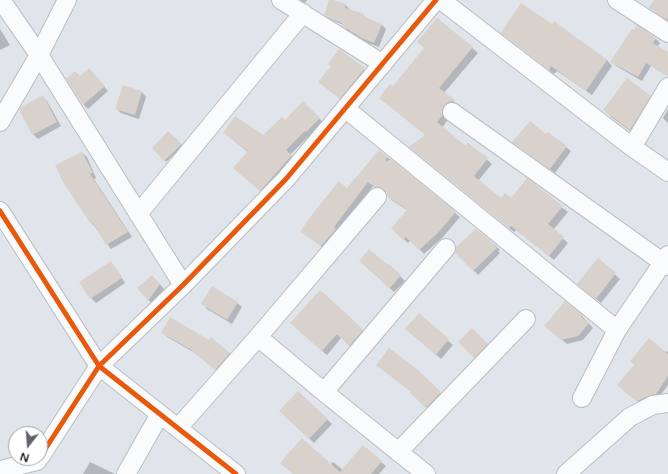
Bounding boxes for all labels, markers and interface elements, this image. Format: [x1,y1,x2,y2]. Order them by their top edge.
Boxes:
north arrow [8,426,48,466]
text: N [19,449,31,465]

